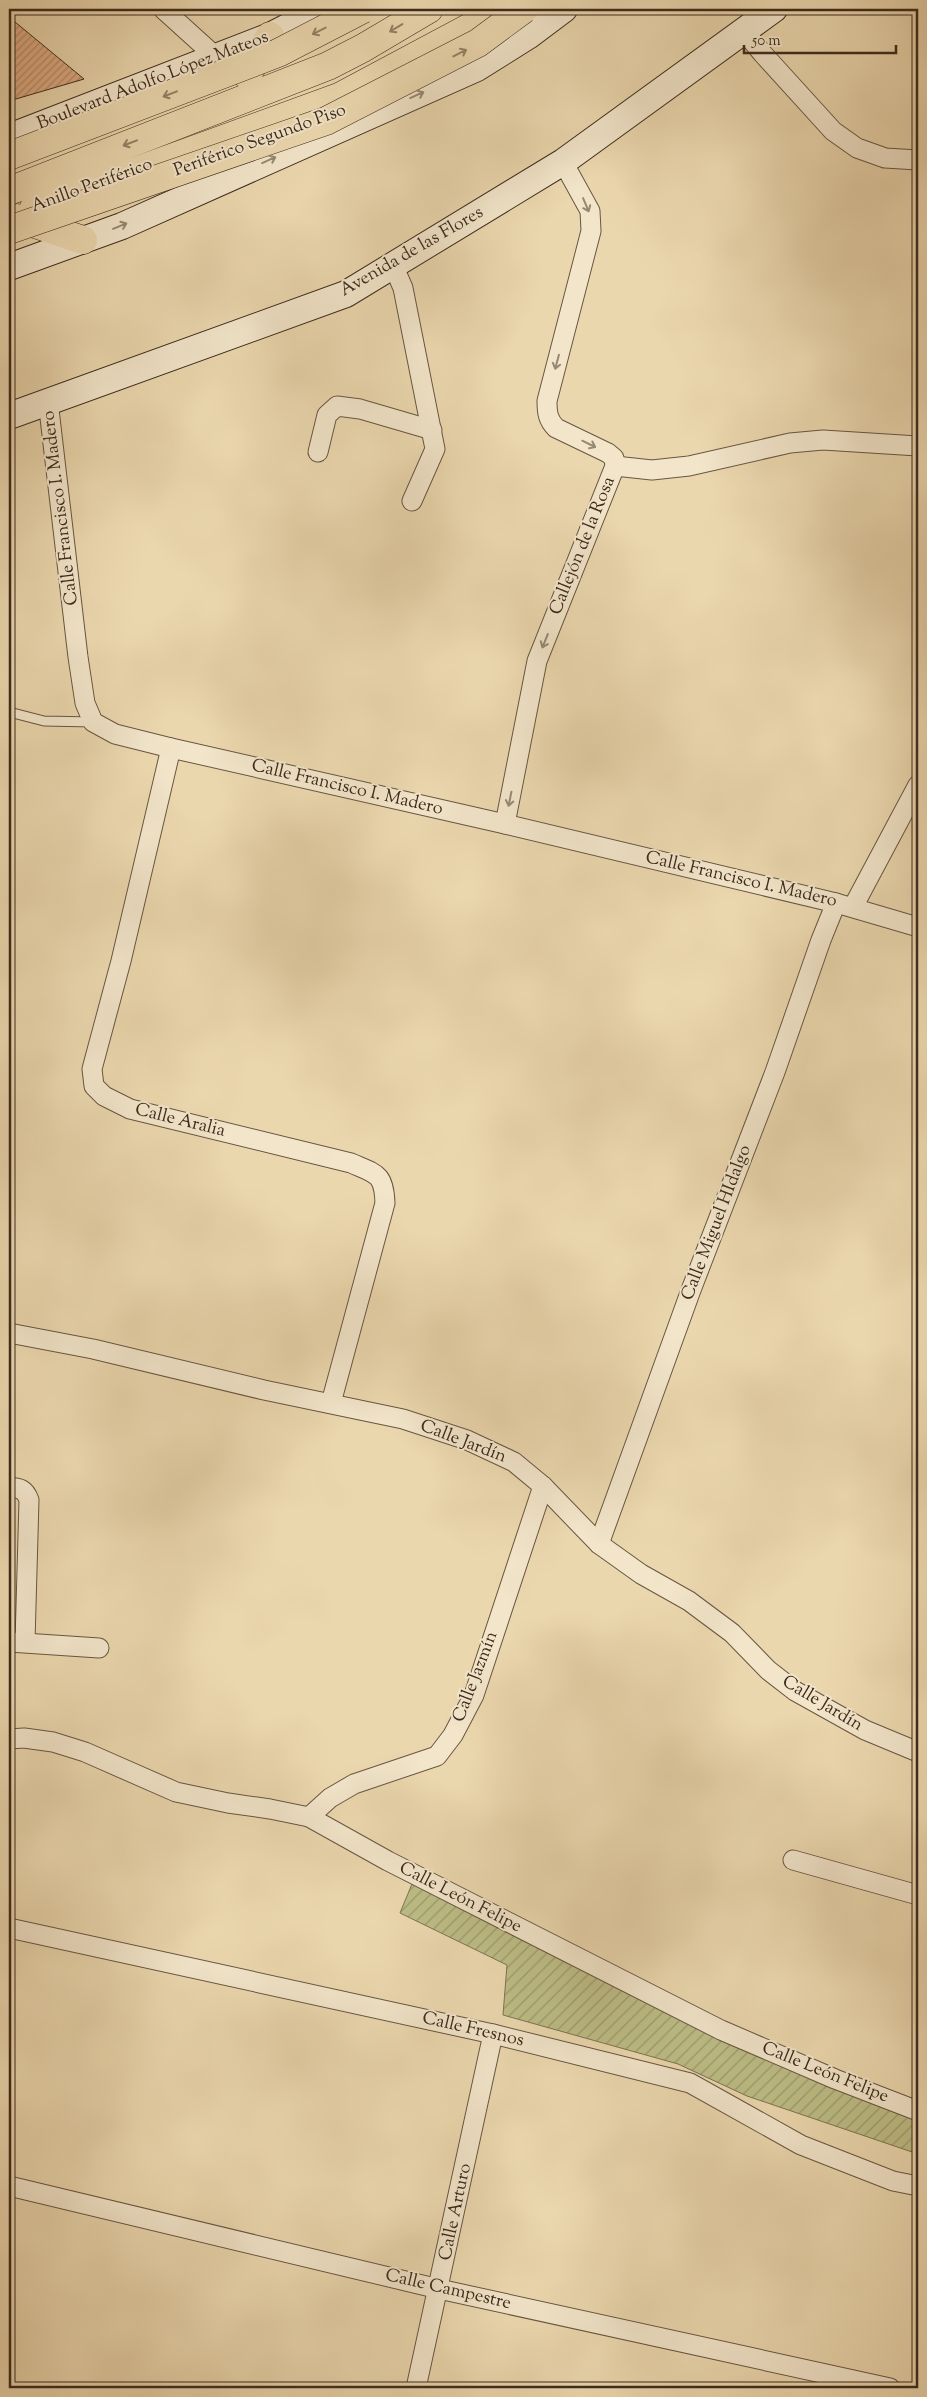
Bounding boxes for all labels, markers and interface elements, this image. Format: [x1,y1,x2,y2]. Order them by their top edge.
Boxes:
scale bar [744,22,897,54]
one-way arrow [390,24,404,34]
street label: Boulevard Adolfo López Mateos [33,25,273,137]
one-way arrow [312,26,327,36]
text: 50 m [751,31,781,52]
one-way arrow [453,47,468,57]
one-way arrow [409,89,424,99]
one-way arrow [163,90,178,99]
street label: Periférico Segundo Piso [170,98,350,184]
one-way arrow [123,139,138,148]
street label: Anillo Periférico [28,152,157,220]
one-way arrow [261,155,276,165]
one-way arrow [582,197,592,212]
street label: Avenida de las Flores [335,200,489,304]
one-way arrow [112,221,127,230]
one-way arrow [552,354,561,370]
street label: Calle Francisco I. Madero [36,409,86,607]
one-way arrow [581,440,596,449]
street label: Callejón de la Rosa [543,473,623,619]
one-way arrow [540,633,549,648]
street label: Calle Francisco I. Madero [249,753,445,823]
one-way arrow [504,791,514,807]
street label: Calle Francisco I. Madero [643,845,839,915]
street label: Calle Aralia [132,1097,228,1145]
street label: Calle Miguel HIdalgo [675,1141,759,1304]
street label: Calle Jardín [416,1414,510,1470]
street label: Calle Jazmín [447,1627,505,1726]
street label: Calle Jardín [776,1670,868,1739]
street label: Calle León Felipe [394,1856,526,1940]
street label: Calle Fresnos [419,2006,527,2054]
street label: Calle León Felipe [758,2036,892,2110]
street label: Calle Arturo [433,2161,479,2263]
street label: Calle Campestre [382,2263,514,2317]

